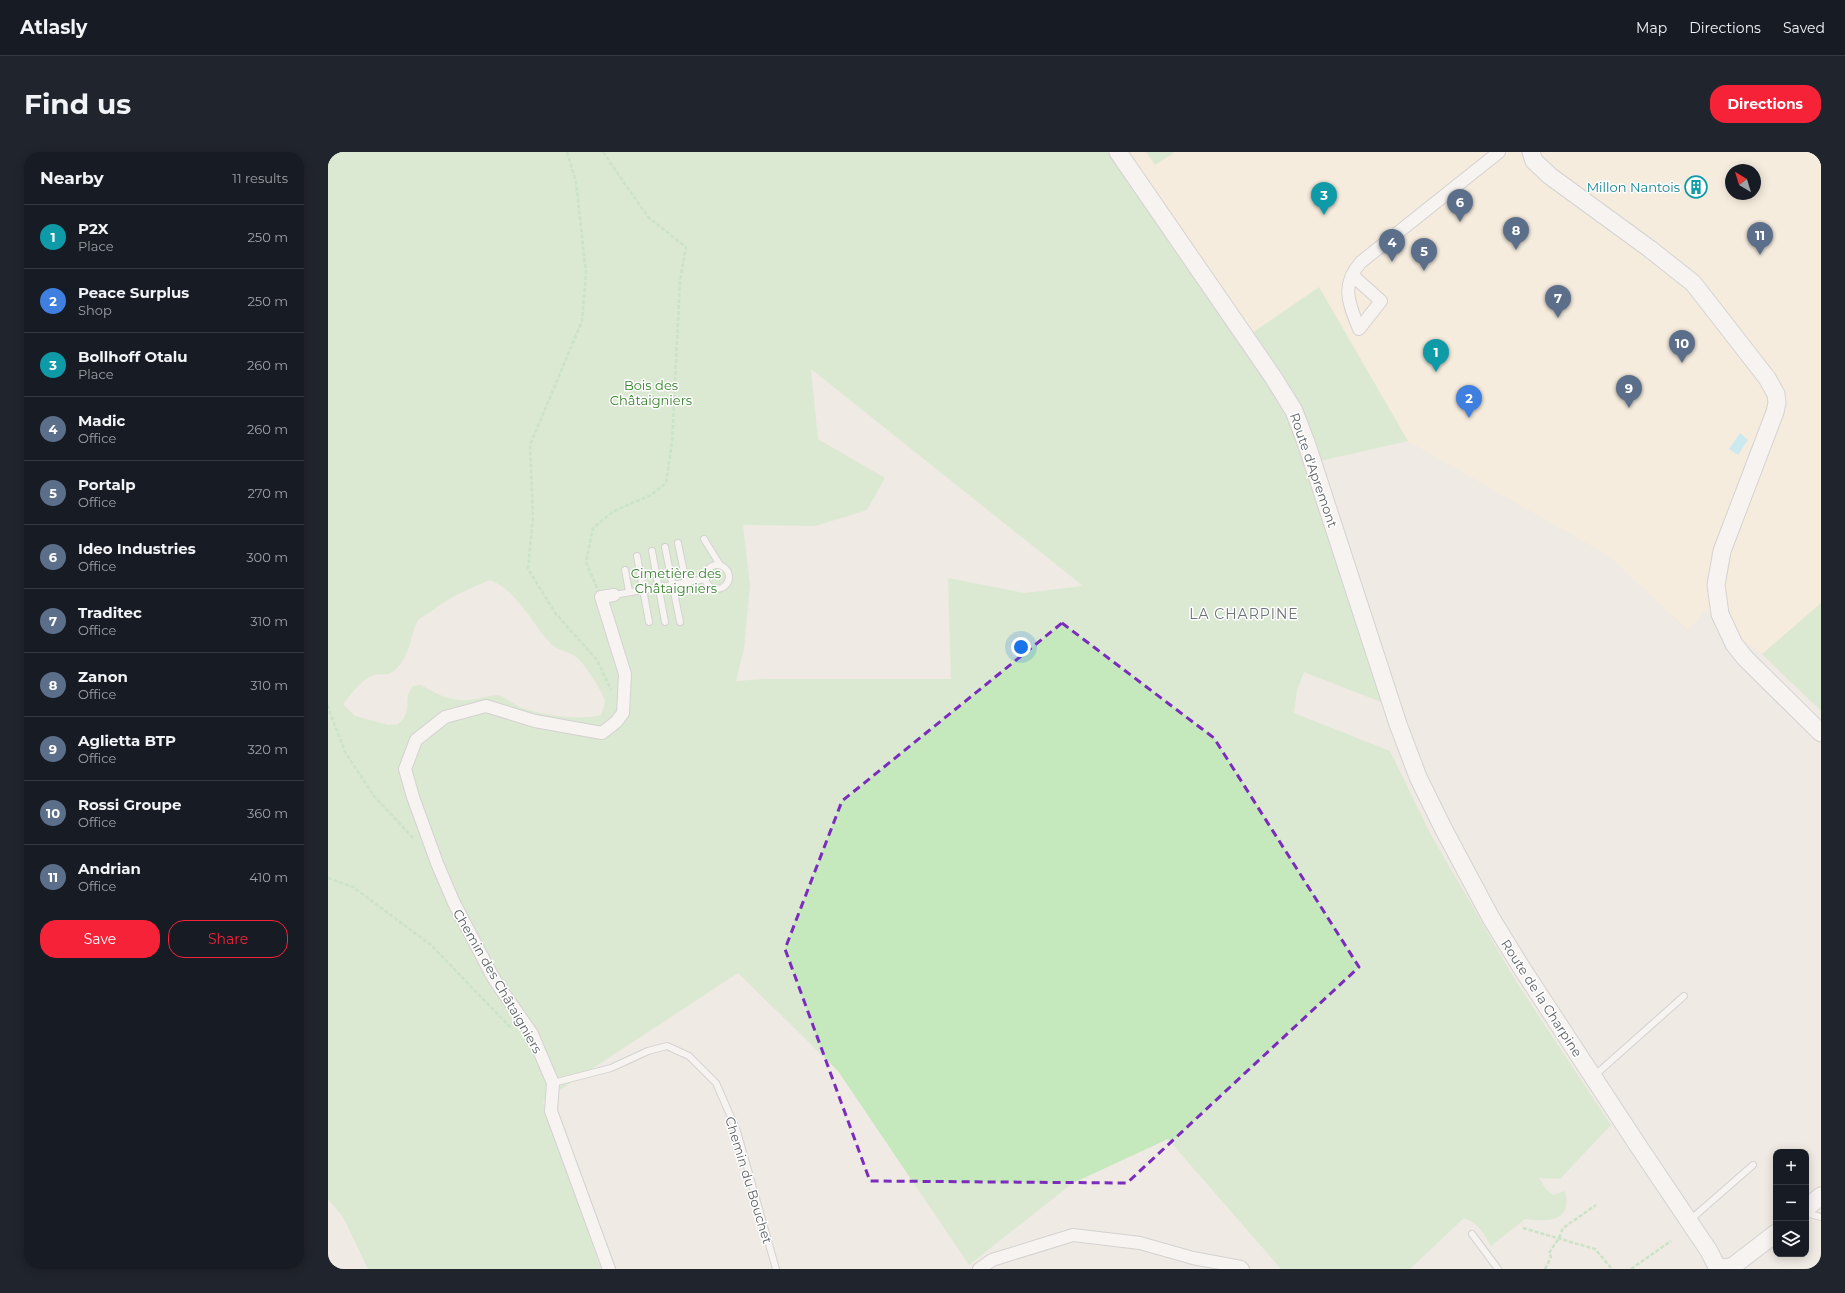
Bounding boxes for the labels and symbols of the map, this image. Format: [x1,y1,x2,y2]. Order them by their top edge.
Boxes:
north arrow [1725,164,1761,200]
building icon: Millon Nantois [1683,174,1709,200]
place label: Millon Nantois [1587,179,1680,195]
pin: 3 [1311,182,1337,215]
pin: 6 [1447,189,1473,222]
pin: 8 [1503,217,1529,250]
pin: 11 [1747,222,1773,255]
pin: 4 [1379,229,1405,262]
pin: 5 [1411,238,1437,271]
pin: 7 [1545,285,1571,318]
pin: 10 [1669,330,1695,363]
pin: 1 [1423,339,1449,372]
pin: 9 [1616,375,1642,408]
park label: Bois des Châtaigniers [610,377,692,408]
pin: 2 [1456,385,1482,418]
street label: Route d'Apremont [1287,410,1341,530]
park label: Cimetière des Châtaigniers [631,565,721,596]
district label: LA CHARPINE [1189,605,1299,623]
your location [1011,637,1031,657]
street label: Chemin des Châtaigniers [450,906,546,1056]
street label: Route de la Charpine [1498,936,1586,1060]
street label: Chemin du Bouchet [722,1114,776,1246]

